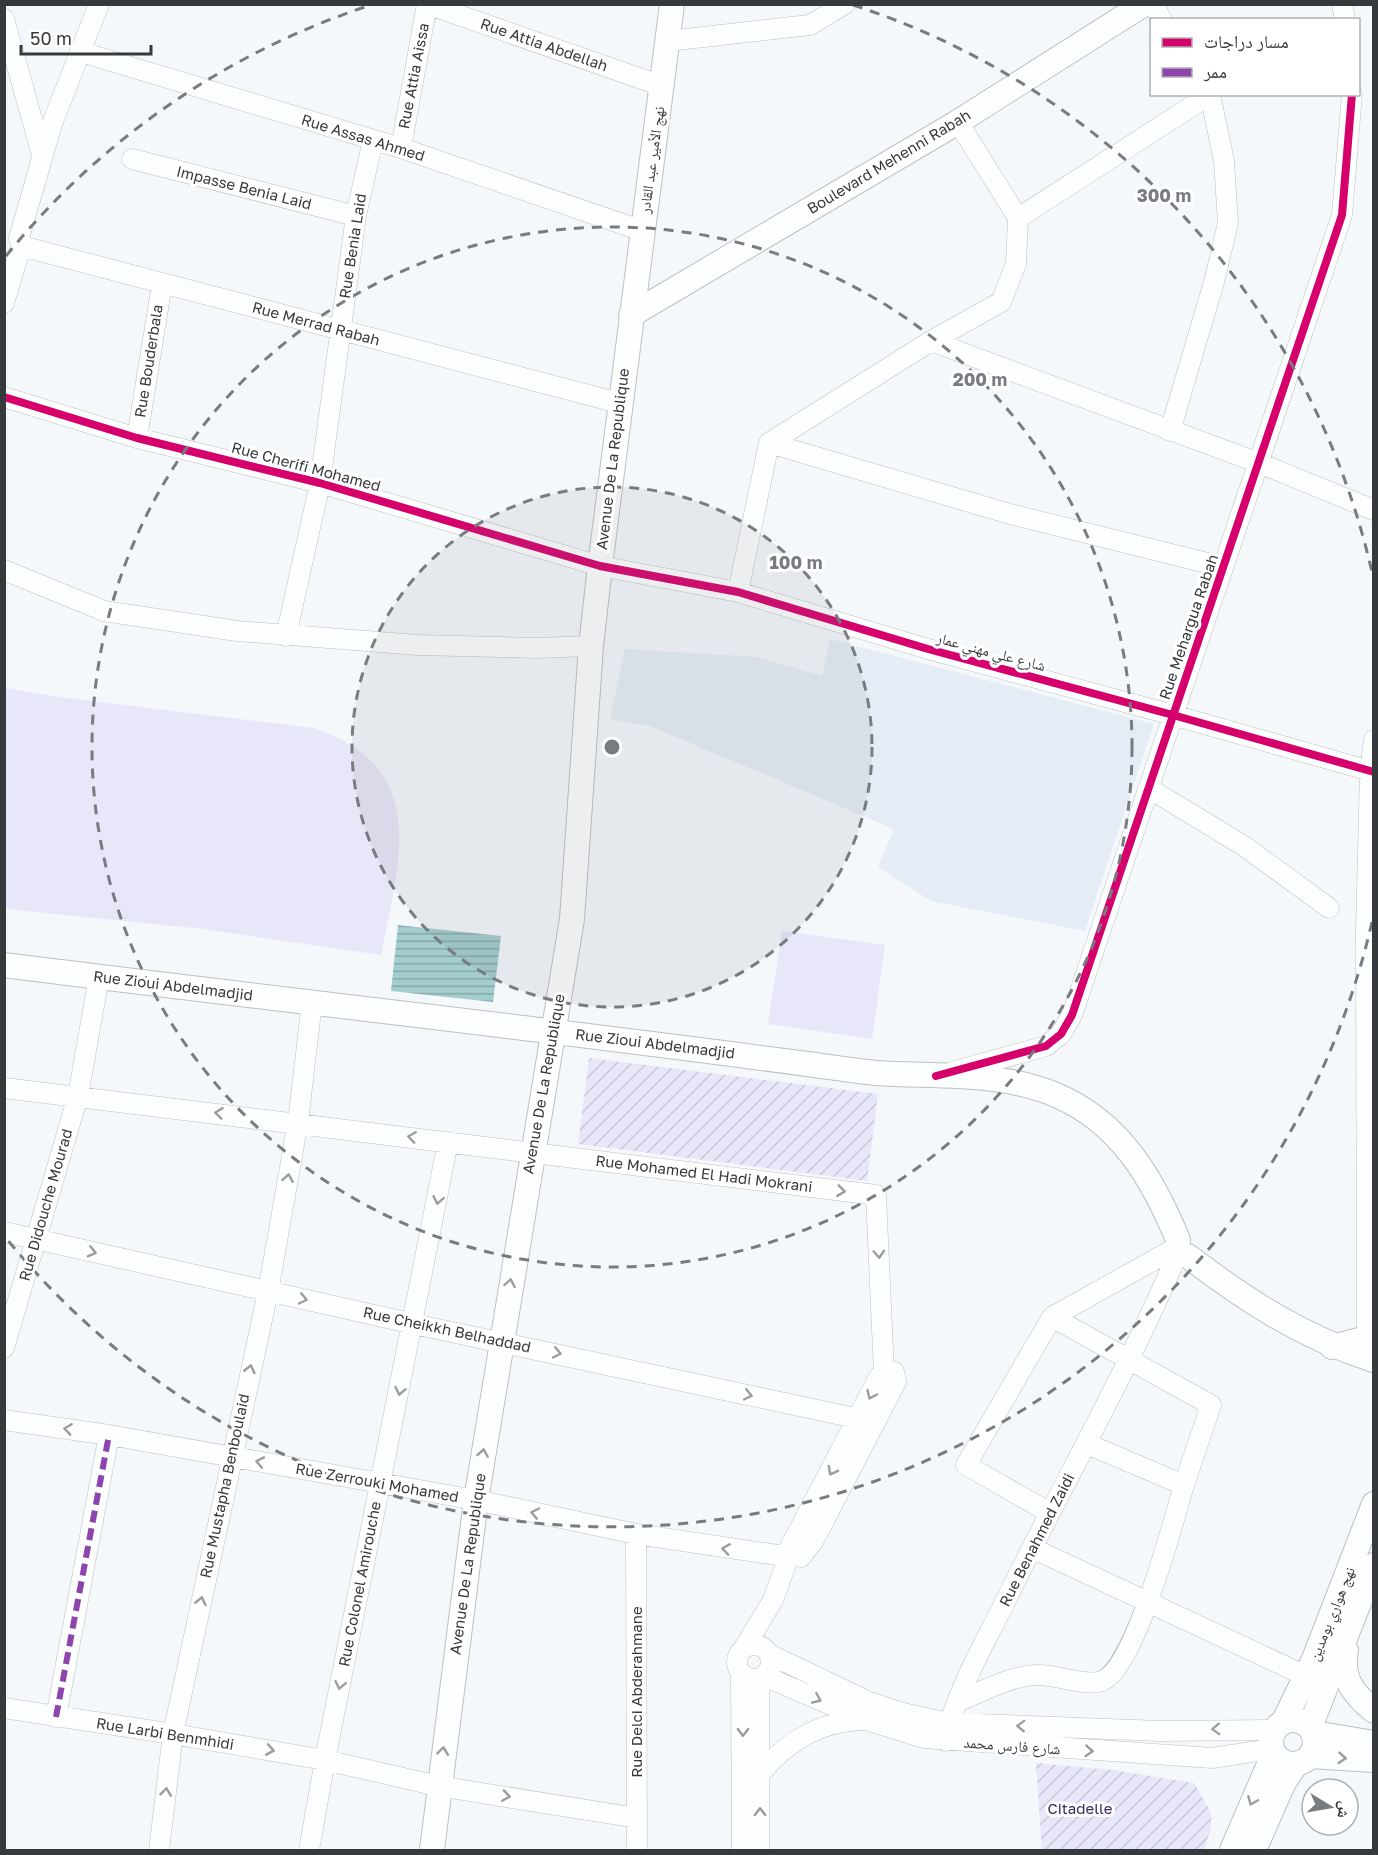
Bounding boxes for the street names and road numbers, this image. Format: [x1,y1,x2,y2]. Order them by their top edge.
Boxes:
street label: Rue Attia Abdellah [478,14,610,74]
street label: Rue Attia Aissa [394,21,432,130]
street label: نهج الأمير عبد القادر [634,105,669,216]
street label: Boulevard Mehenni Rabah [803,105,973,217]
street label: Rue Assas Ahmed [299,110,427,164]
street label: Impasse Benia Laid [175,162,314,213]
street label: Rue Benia Laid [335,192,369,300]
street label: Rue Merrad Rabah [250,297,382,349]
street label: Rue Bouderbala [130,303,166,419]
street label: Avenue De La Republique [592,367,632,551]
street label: Rue Cherifi Mohamed [230,437,383,495]
street label: Rue Mehargua Rabah [1155,552,1221,702]
street label: شارع علي مهني عمار [933,628,1048,678]
street label: Rue Zioui Abdelmadjid [92,966,254,1004]
street label: Avenue De La Republique [518,992,568,1175]
street label: Rue Zioui Abdelmadjid [574,1024,736,1062]
street label: Rue Didouche Mourad [15,1127,75,1283]
street label: Rue Mohamed El Hadi Mokrani [595,1151,814,1195]
street label: Rue Cheikkh Belhaddad [362,1302,533,1356]
street label: Rue Mustapha Benboulaid [196,1392,252,1580]
street label: Rue Zerrouki Mohamed [294,1459,460,1505]
street label: Rue Benahmed Zaidi [995,1470,1077,1609]
street label: Avenue De La Republique [445,1472,489,1656]
street label: Rue Colonel Amirouche [334,1499,384,1668]
street label: نهج هواري بومدين [1304,1564,1362,1665]
street label: Rue Delci Abderahmane [627,1606,645,1778]
street label: Rue Larbi Benmhidi [95,1713,235,1753]
street label: شارع فارس محمد [963,1733,1061,1759]

